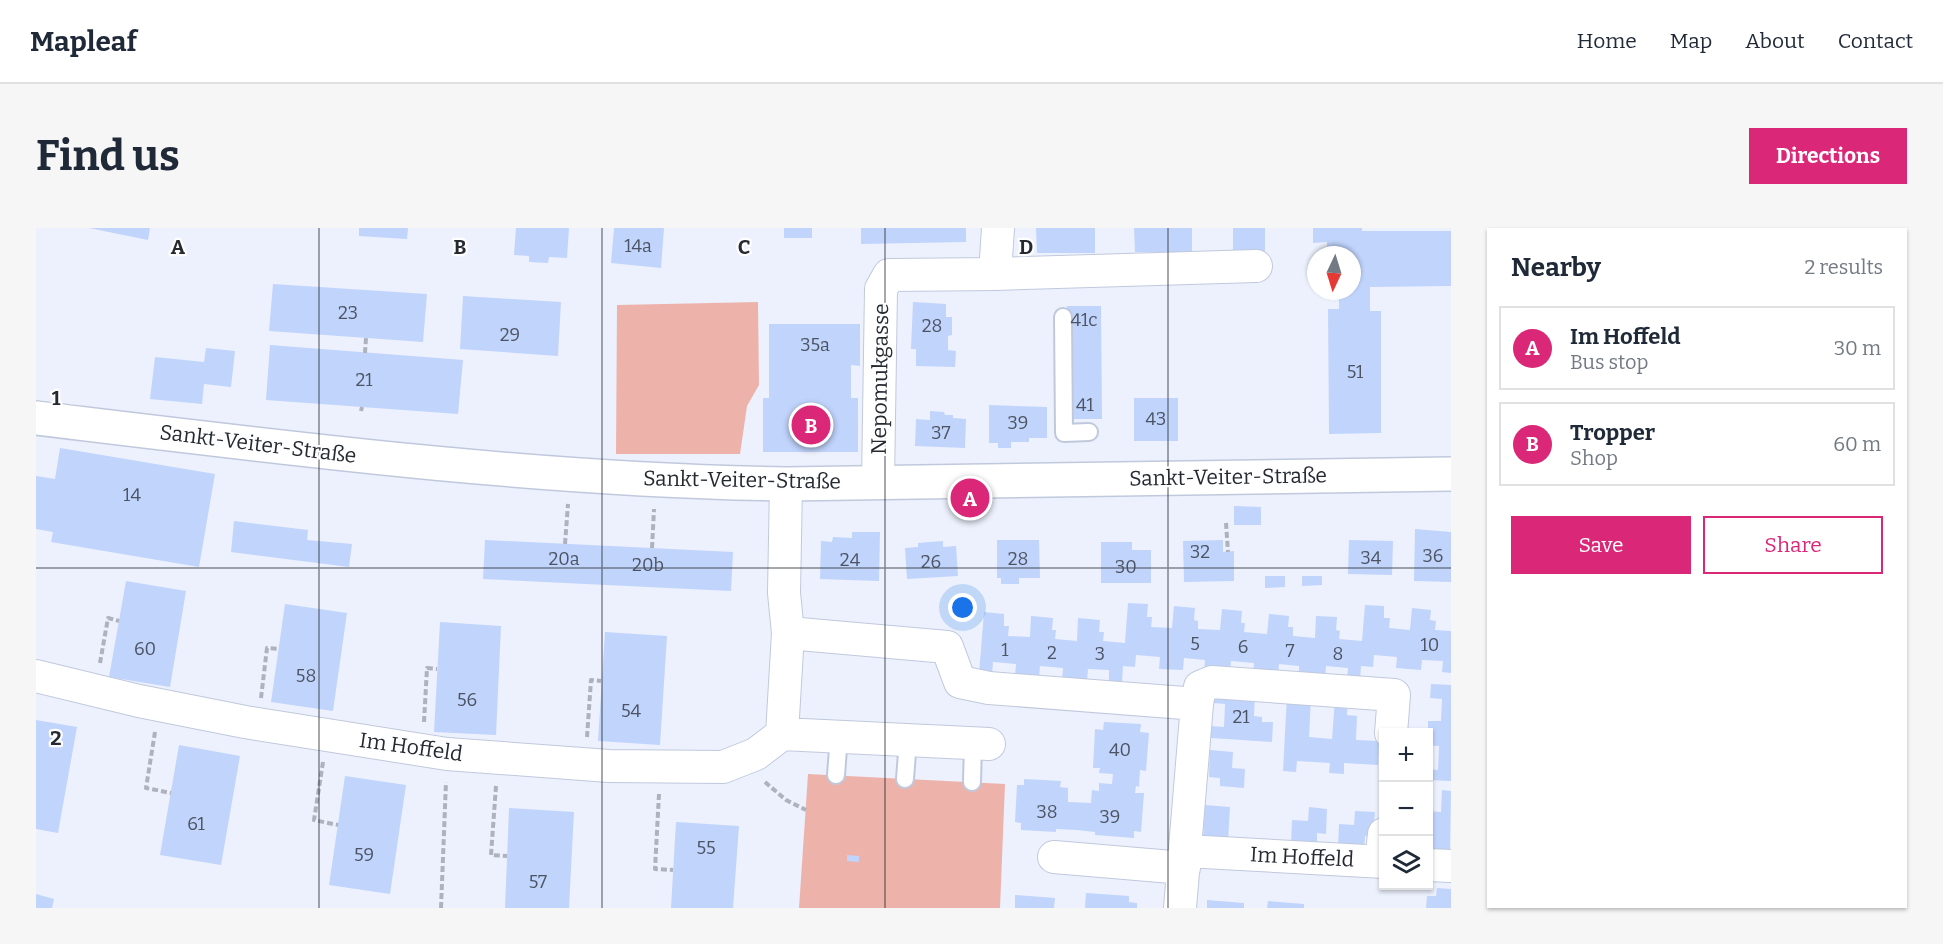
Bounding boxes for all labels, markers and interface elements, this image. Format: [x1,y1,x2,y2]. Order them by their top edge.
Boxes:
text: Mapleaf [30,25,137,58]
text: Home [1577,28,1637,54]
text: Map [1670,28,1712,54]
text: About [1745,28,1805,54]
text: Contact [1838,28,1913,54]
button: Directions [1749,128,1907,184]
text: Find us [36,131,180,181]
text: A [171,235,186,259]
text: B [454,235,467,259]
house number: 14a [624,235,652,257]
text: C [738,235,750,259]
text: D [1019,235,1033,259]
north arrow [1307,246,1361,300]
text: Nearby [1511,252,1601,283]
text: 2 results [1804,255,1883,279]
house number: 23 [338,302,358,324]
street label: Nepomukgasse [866,303,894,455]
house number: 41c [1070,309,1098,331]
house number: 28 [922,315,942,337]
text: Im Hoffeld [1570,323,1681,350]
house number: 29 [500,324,520,346]
house number: 35a [800,334,830,356]
text: A [1525,336,1540,360]
text: 30 m [1834,336,1881,360]
text: Bus stop [1570,350,1648,374]
house number: 51 [1347,361,1364,383]
house number: 21 [355,369,373,391]
text: 1 [52,386,61,410]
house number: 41 [1076,394,1095,416]
pin: B [792,402,830,448]
house number: 43 [1146,408,1166,430]
house number: 39 [1008,412,1028,434]
street label: Sankt-Veiter-Straße [158,419,358,469]
text: Tropper [1570,419,1655,446]
house number: 37 [931,422,951,444]
text: B [1526,432,1539,456]
text: 60 m [1833,432,1881,456]
text: Shop [1570,446,1618,470]
street label: Sankt-Veiter-Straße [1129,462,1327,492]
street label: Sankt-Veiter-Straße [643,465,841,495]
pin: A [950,476,990,520]
house number: 14 [123,484,141,506]
button: Save [1511,516,1691,574]
button: Share [1703,516,1883,574]
house number: 32 [1190,541,1210,563]
house number: 36 [1423,545,1443,567]
house number: 34 [1361,547,1382,569]
house number: 20a [548,548,580,570]
house number: 28 [1008,548,1028,570]
house number: 24 [840,549,861,571]
house number: 26 [921,551,941,573]
house number: 20b [632,554,664,576]
house number: 30 [1115,556,1137,578]
your location [948,593,977,622]
house number: 5 [1190,633,1200,655]
house number: 10 [1421,634,1439,656]
house number: 6 [1238,636,1248,658]
house number: 60 [134,638,156,660]
house number: 1 [1001,639,1009,661]
house number: 7 [1285,640,1295,662]
house number: 2 [1047,642,1057,664]
house number: 3 [1095,643,1105,665]
house number: 8 [1333,643,1343,665]
house number: 58 [296,665,316,687]
house number: 56 [457,689,477,711]
house number: 54 [621,700,642,722]
house number: 21 [1232,706,1250,728]
text: 2 [50,726,62,750]
street label: Im Hoffeld [358,727,464,767]
map controls [1379,728,1433,890]
button: + [1379,728,1433,782]
house number: 40 [1109,739,1131,761]
button: − [1379,782,1433,836]
house number: 38 [1036,801,1058,823]
house number: 39 [1100,806,1120,828]
house number: 61 [187,813,206,835]
button: layers [1379,836,1433,890]
house number: 55 [696,837,716,859]
street label: Im Hoffeld [1249,841,1355,873]
house number: 59 [354,844,374,866]
house number: 57 [529,871,547,893]

